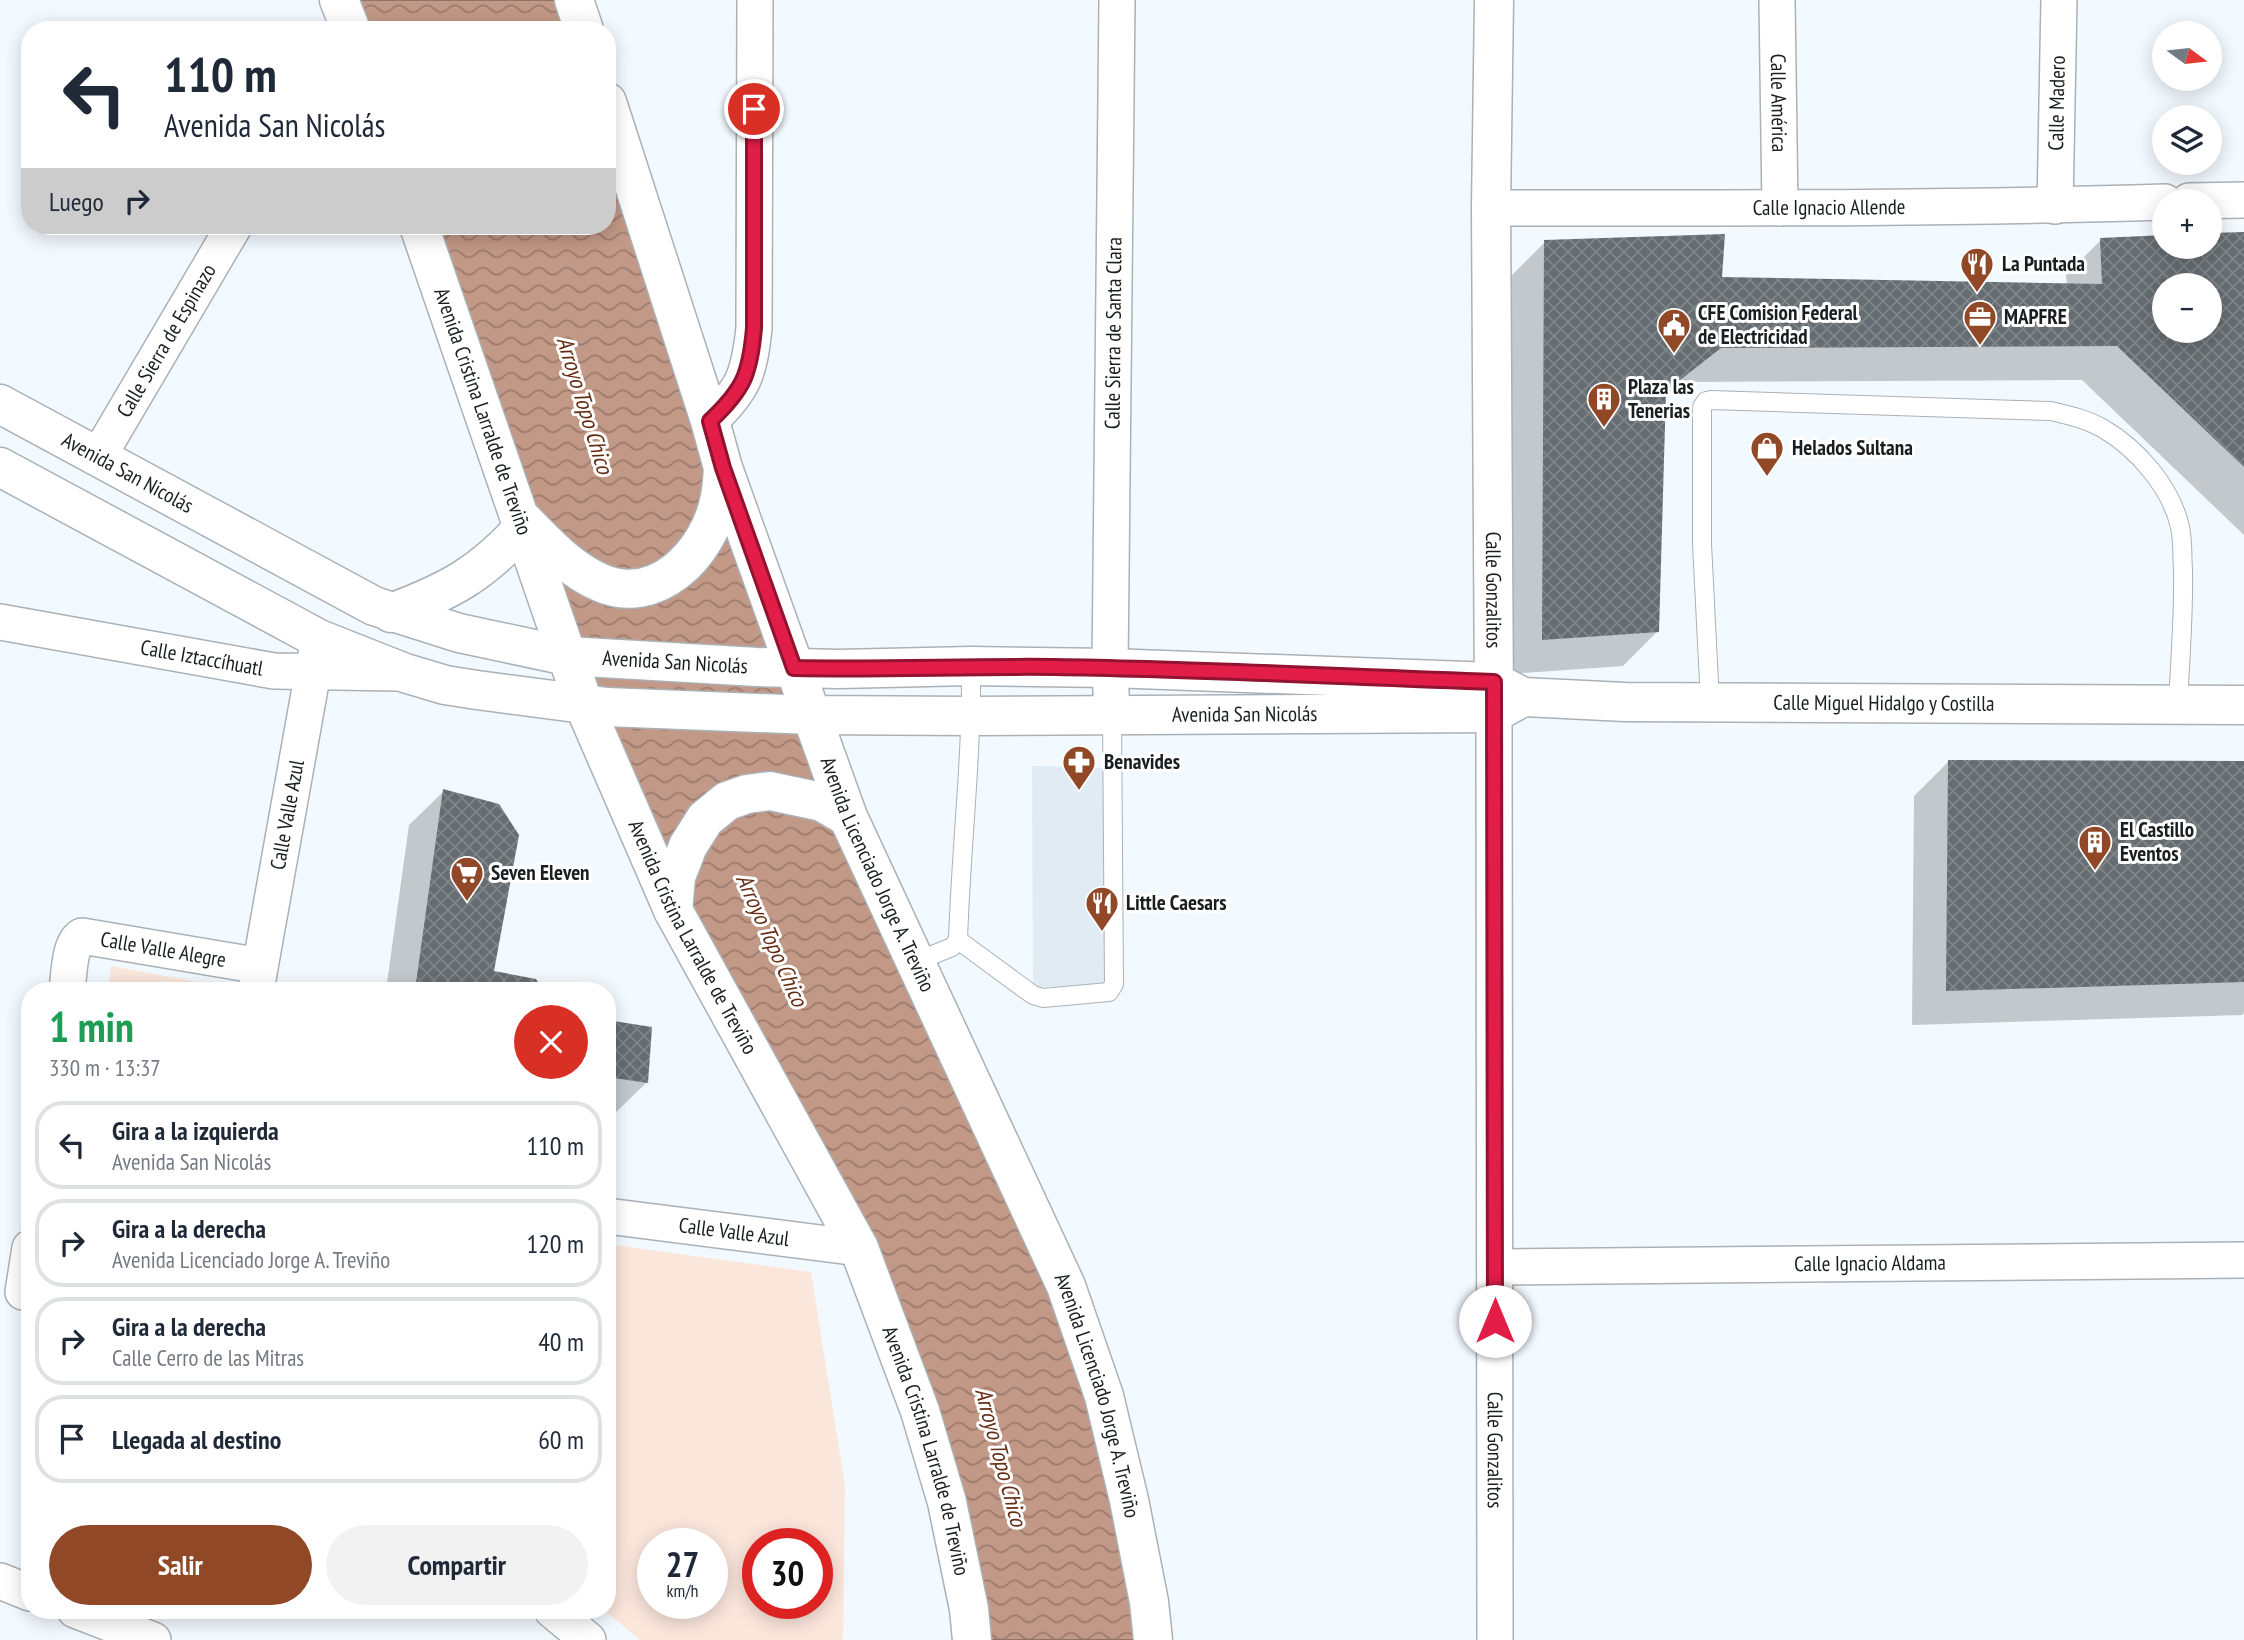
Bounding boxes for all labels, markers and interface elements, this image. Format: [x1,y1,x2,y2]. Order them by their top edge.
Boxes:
north arrow [2152,21,2222,91]
map controls [2152,21,2222,343]
text: 110 m [164,42,277,106]
icon: left [49,49,140,140]
street label: Calle América [1765,53,1793,153]
street label: Calle Madero [2042,55,2071,151]
pin [724,79,784,139]
icon: arrive [735,90,773,128]
text: Avenida San Nicolás [164,104,385,146]
button: layers [2152,105,2222,175]
icon: right [118,182,156,220]
text: Luego [49,185,104,218]
button: + [2152,189,2222,259]
street label: Calle Ignacio Allende [1753,193,1906,221]
street label: Calle Sierra de Santa Clara [1099,237,1128,429]
restaurant icon: La Puntada [1958,245,1996,294]
place label: La Puntada [2002,250,2085,277]
street label: Calle Sierra de Espinazo [110,259,222,422]
button: − [2152,273,2222,343]
street label: Avenida Cristina Larralde de Treviño [428,284,538,538]
office icon: MAPFRE [1961,298,1999,347]
place label: CFE Comision Federal de Electricidad [1698,299,1859,350]
place label: MAPFRE [2004,303,2067,330]
public building icon: CFE Comision Federal de Electricidad [1655,306,1693,355]
water label: Arroyo Topo Chico [551,333,621,479]
place label: Plaza las Tenerias [1628,373,1694,424]
building icon: Plaza las Tenerias [1585,380,1623,429]
street label: Avenida San Nicolás [57,426,198,519]
shop icon: Helados Sultana [1748,429,1786,478]
place label: Helados Sultana [1792,434,1913,461]
street label: Calle Gonzalitos [1480,532,1508,648]
street label: Calle Iztaccíhuatl [138,633,265,682]
street label: Avenida San Nicolás [602,644,749,679]
street label: Calle Miguel Hidalgo y Costilla [1773,689,1995,717]
street label: Avenida San Nicolás [1172,700,1318,728]
pharmacy icon: Benavides [1060,743,1098,792]
place label: Benavides [1104,748,1180,775]
street label: Avenida Licenciado Jorge A. Treviño [815,753,941,996]
street label: Calle Valle Azul [264,758,310,872]
street label: Avenida Cristina Larralde de Treviño [623,816,764,1059]
place label: El Castillo Eventos [2120,816,2194,867]
building icon: El Castillo Eventos [2076,823,2114,872]
supermarket icon: Seven Eleven [448,854,486,903]
place label: Seven Eleven [491,859,590,886]
water label: Arroyo Topo Chico [730,869,815,1012]
restaurant icon: Little Caesars [1083,884,1121,933]
place label: Little Caesars [1126,889,1227,916]
street label: Calle Valle Alegre [99,925,228,973]
text: 1 min [49,999,134,1054]
button: close [514,1005,588,1079]
text: 330 m · 13:37 [49,1053,161,1082]
text: Gira a la izquierda [112,1114,279,1147]
icon: left [53,1126,91,1164]
text: 110 m [526,1129,584,1162]
text: Avenida San Nicolás [112,1147,271,1176]
street label: Calle Valle Azul [677,1211,791,1252]
text: Gira a la derecha [112,1212,266,1245]
icon: right [53,1224,91,1262]
text: 120 m [526,1227,584,1260]
text: Avenida Licenciado Jorge A. Treviño [112,1245,390,1274]
street label: Calle Ignacio Aldama [1794,1249,1946,1277]
street label: Avenida Licenciado Jorge A. Treviño [1049,1268,1146,1520]
position arrow [1458,1284,1532,1358]
text: Gira a la derecha [112,1310,266,1343]
icon: right [53,1322,91,1360]
street label: Avenida Cristina Larralde de Treviño [876,1322,976,1578]
text: 40 m [538,1325,584,1358]
text: Calle Cerro de las Mitras [112,1343,304,1372]
water label: Arroyo Topo Chico [969,1384,1034,1531]
street label: Calle Gonzalitos [1482,1392,1509,1508]
icon: arrive [53,1420,91,1458]
text: Llegada al destino [112,1423,281,1456]
text: 60 m [538,1423,584,1456]
button: Salir [49,1525,312,1605]
button: Compartir [326,1525,588,1605]
speed limit sign: 30 [742,1528,833,1619]
text: 27 [666,1541,699,1587]
text: km/h [667,1579,698,1602]

